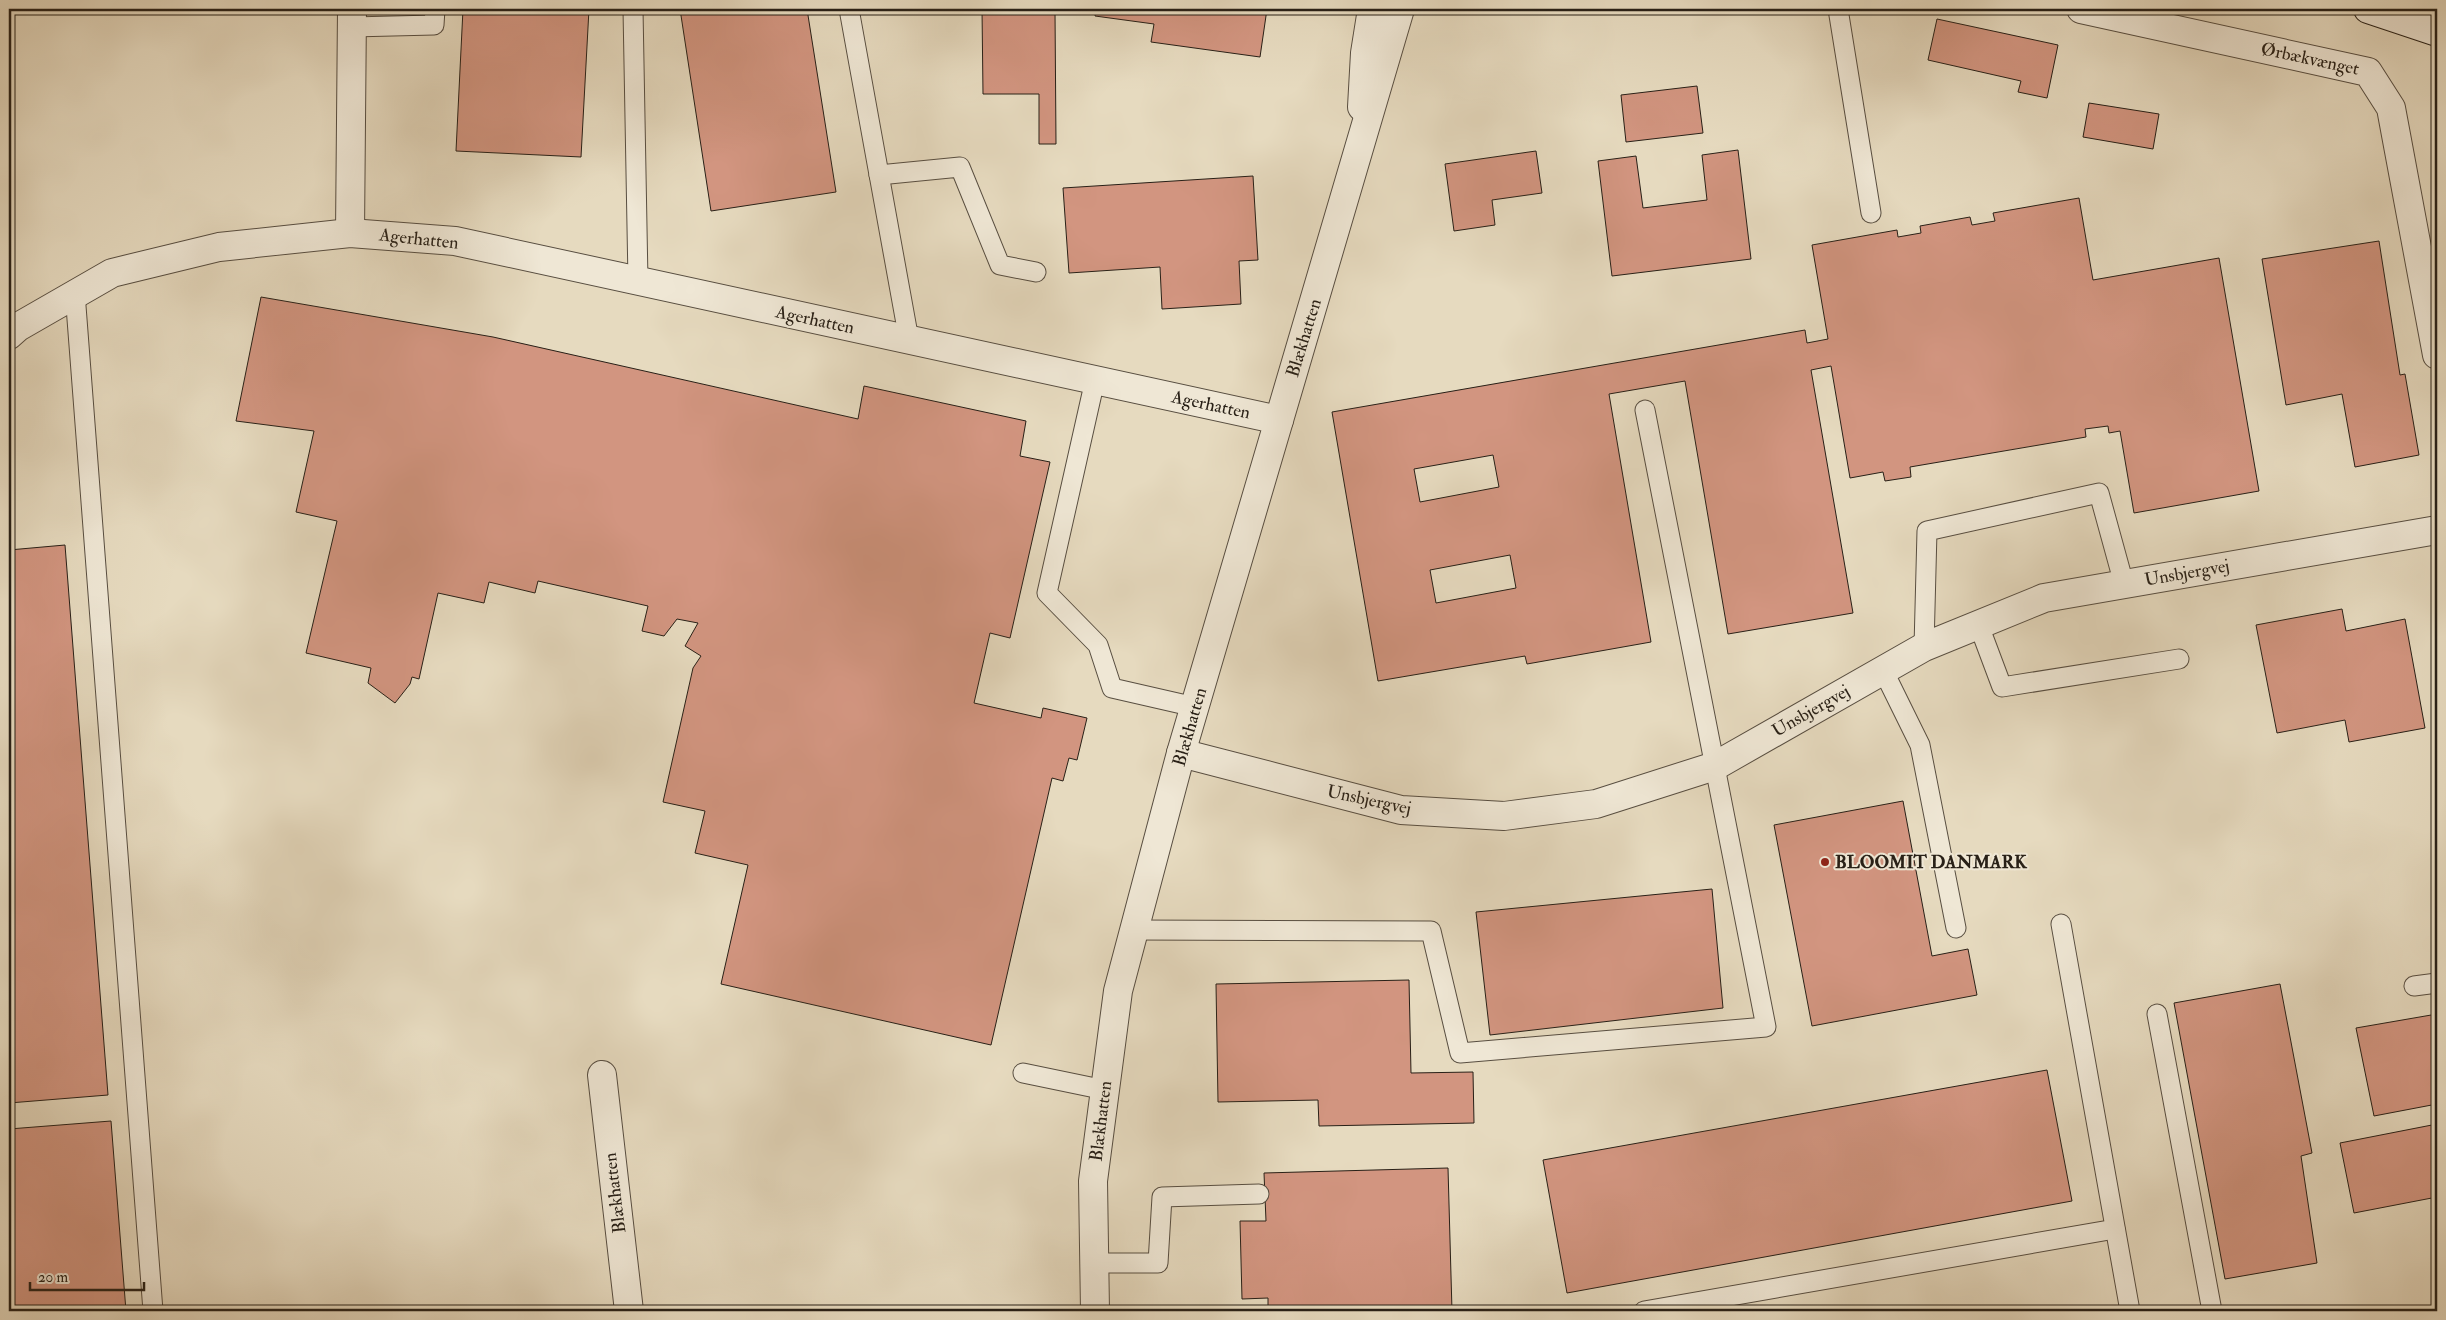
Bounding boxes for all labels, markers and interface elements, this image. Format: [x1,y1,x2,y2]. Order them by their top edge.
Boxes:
street label: Ørbækvænget [2259,37,2361,81]
street label: Agerhatten [377,223,460,255]
street label: Blækhatten [1281,296,1327,380]
street label: Agerhatten [773,300,856,340]
street label: Agerhatten [1169,385,1252,425]
street label: Unsbjergvej [2143,554,2231,592]
street label: Unsbjergvej [1768,680,1854,742]
street label: Blækhatten [1168,685,1212,769]
street label: Unsbjergvej [1325,780,1413,820]
place label: BLOOMIT DANMARK [1835,851,2028,874]
marker: BLOOMIT DANMARK [1819,856,1831,868]
street label: Blækhatten [1085,1079,1117,1163]
street label: Blækhatten [599,1151,631,1235]
scale bar [30,1260,144,1292]
text: 20 m [38,1268,68,1287]

